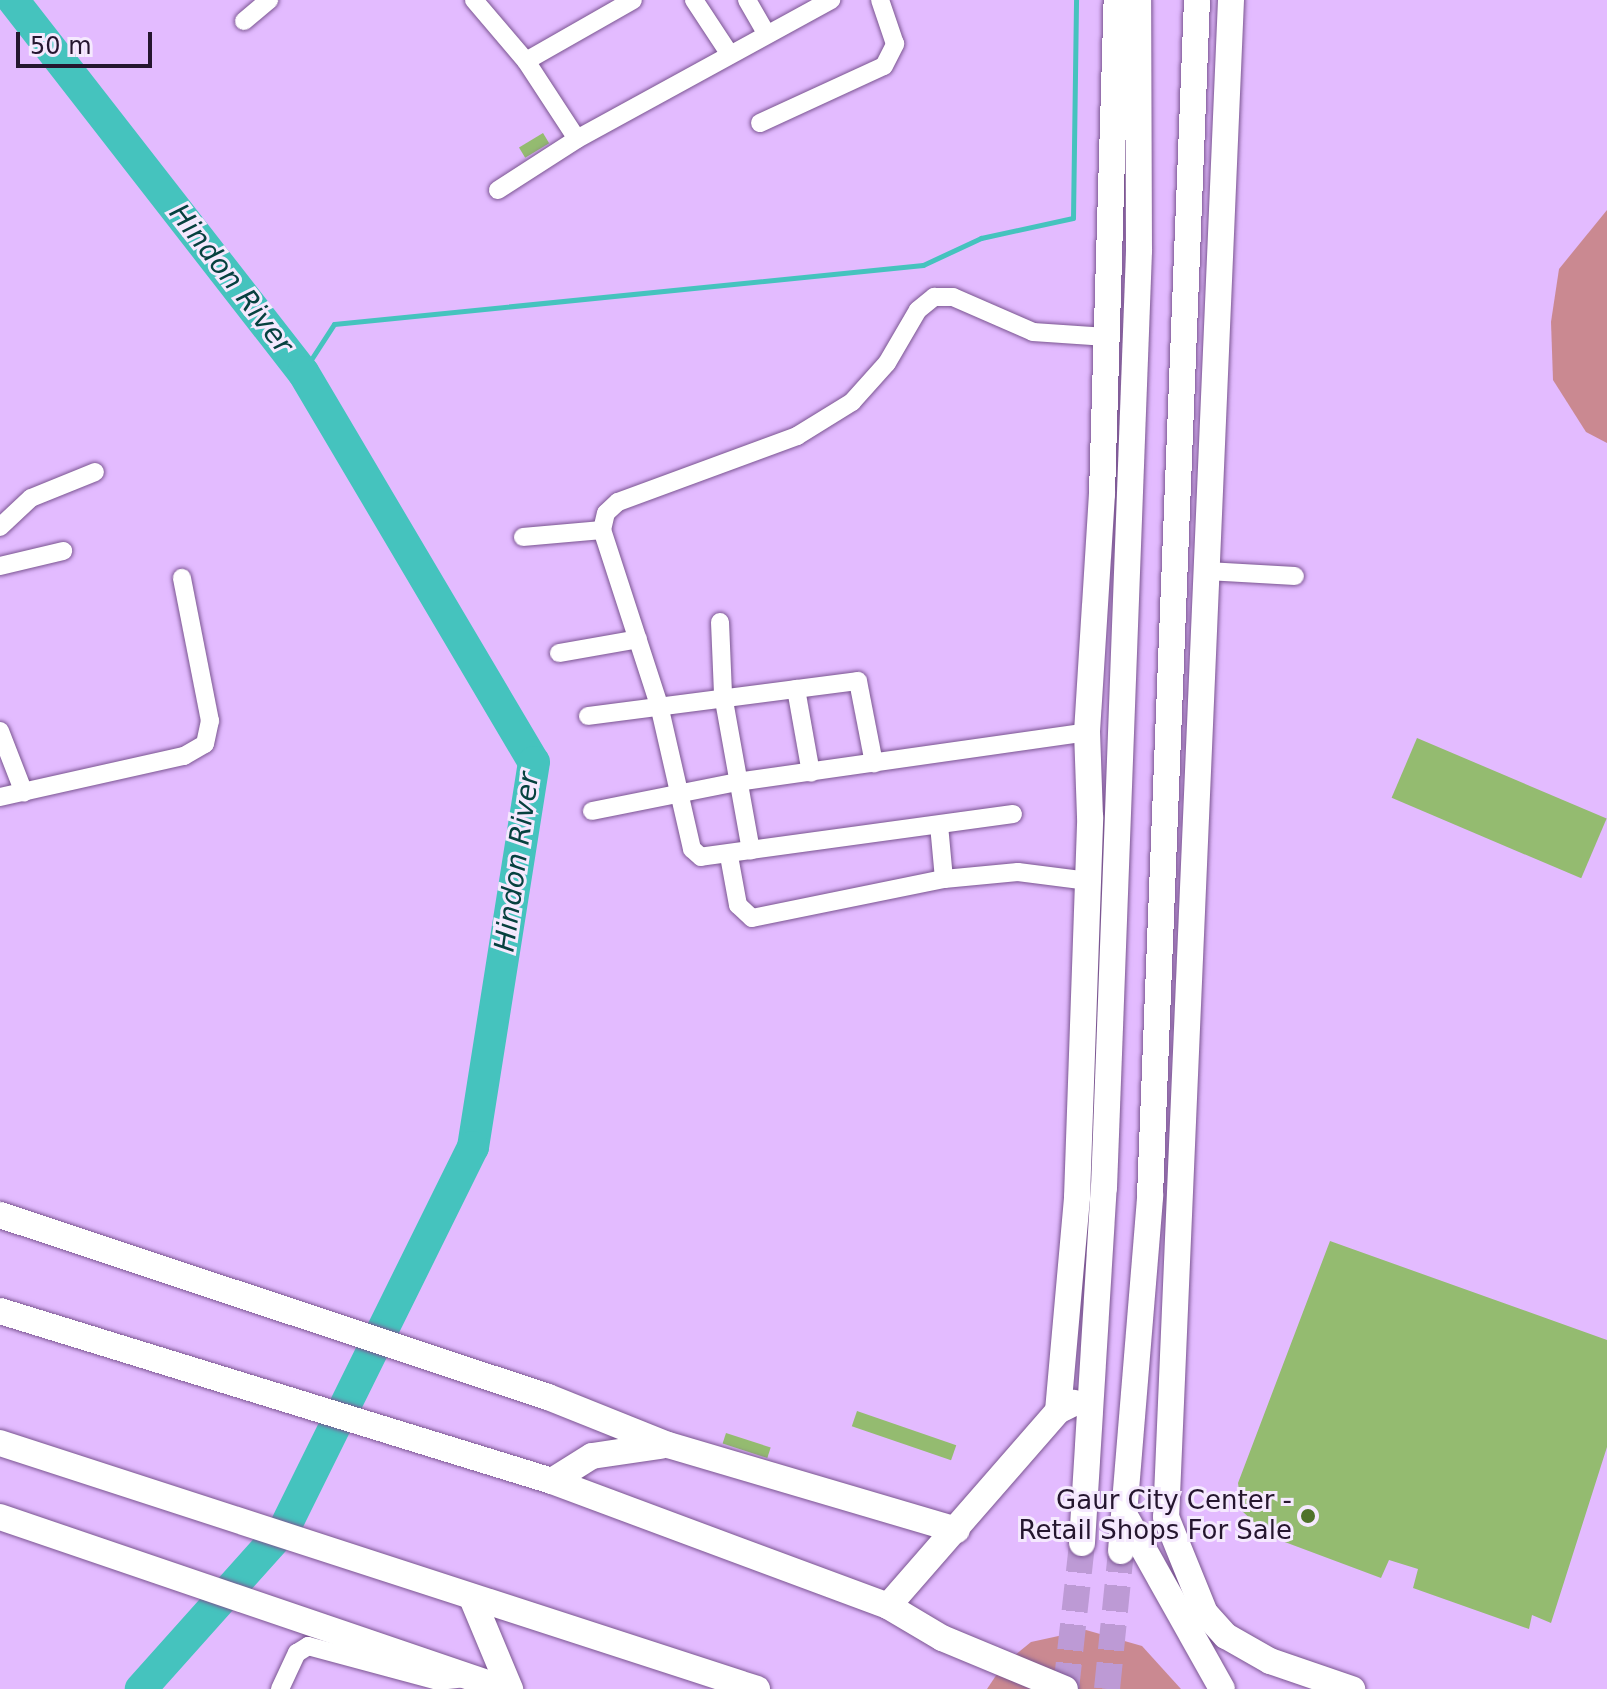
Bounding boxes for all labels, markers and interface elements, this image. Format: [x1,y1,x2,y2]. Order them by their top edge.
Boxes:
scale bar [20,16,156,66]
text: 50 m [30,32,92,60]
water label: Hindon River [162,197,300,361]
water label: Hindon River [488,770,546,954]
place label: Gaur City Center - Retail Shops For Sale [1019,1485,1292,1546]
marker: Gaur City Center - Retail Shops For Sale [1299,1507,1317,1525]

